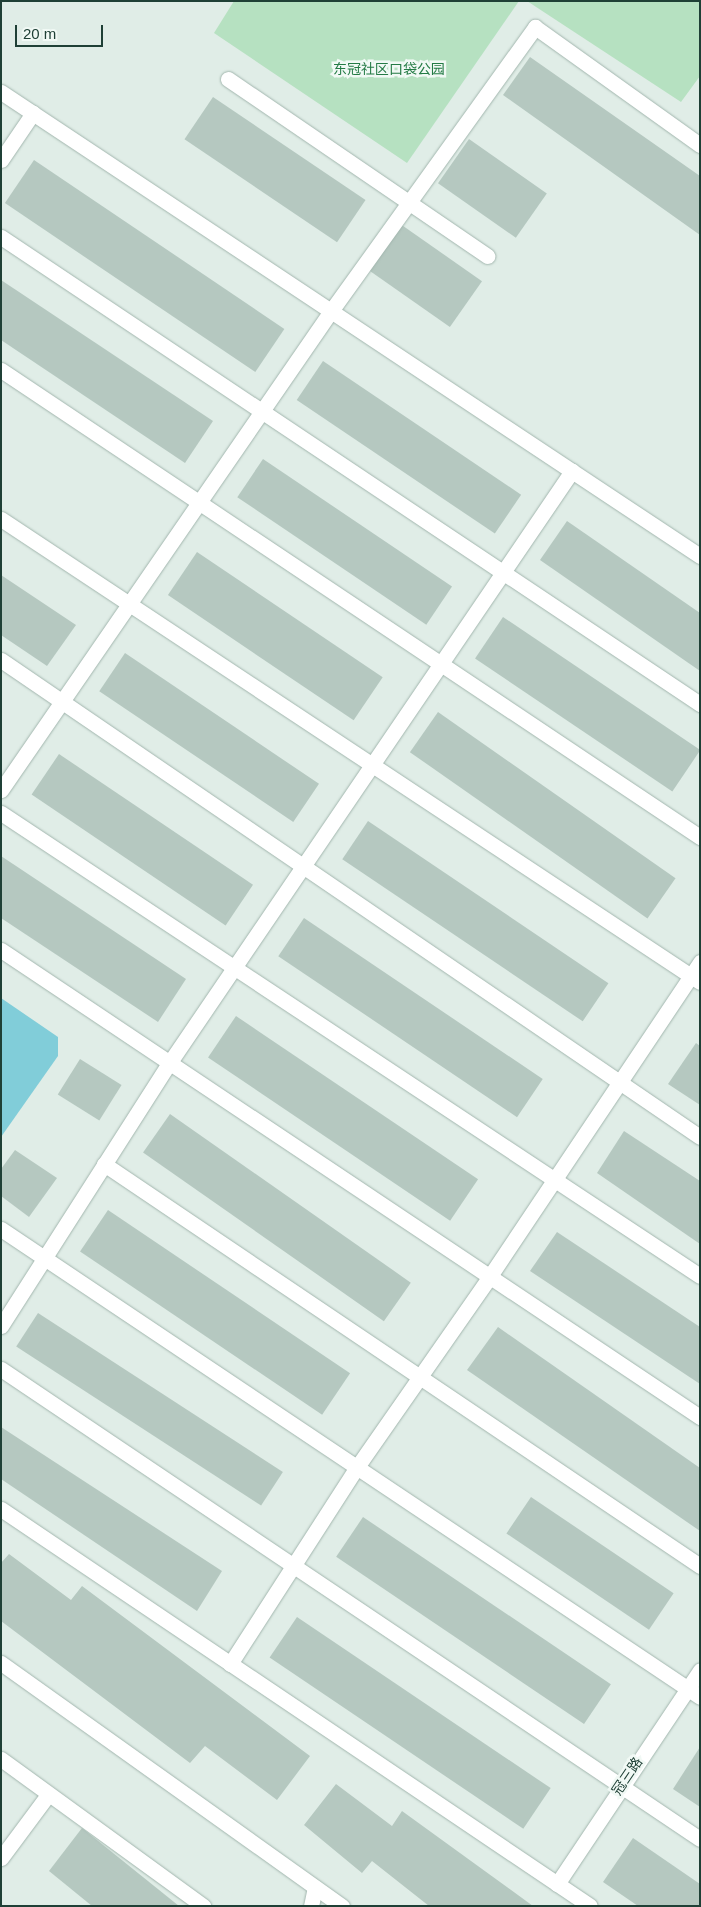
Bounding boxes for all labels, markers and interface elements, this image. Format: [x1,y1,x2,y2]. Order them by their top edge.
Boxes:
scale bar [18,15,105,47]
text: 20 m [23,25,56,42]
park label: 东冠社区口袋公园 [333,61,445,77]
street label: 冠三路 [608,1754,646,1798]

